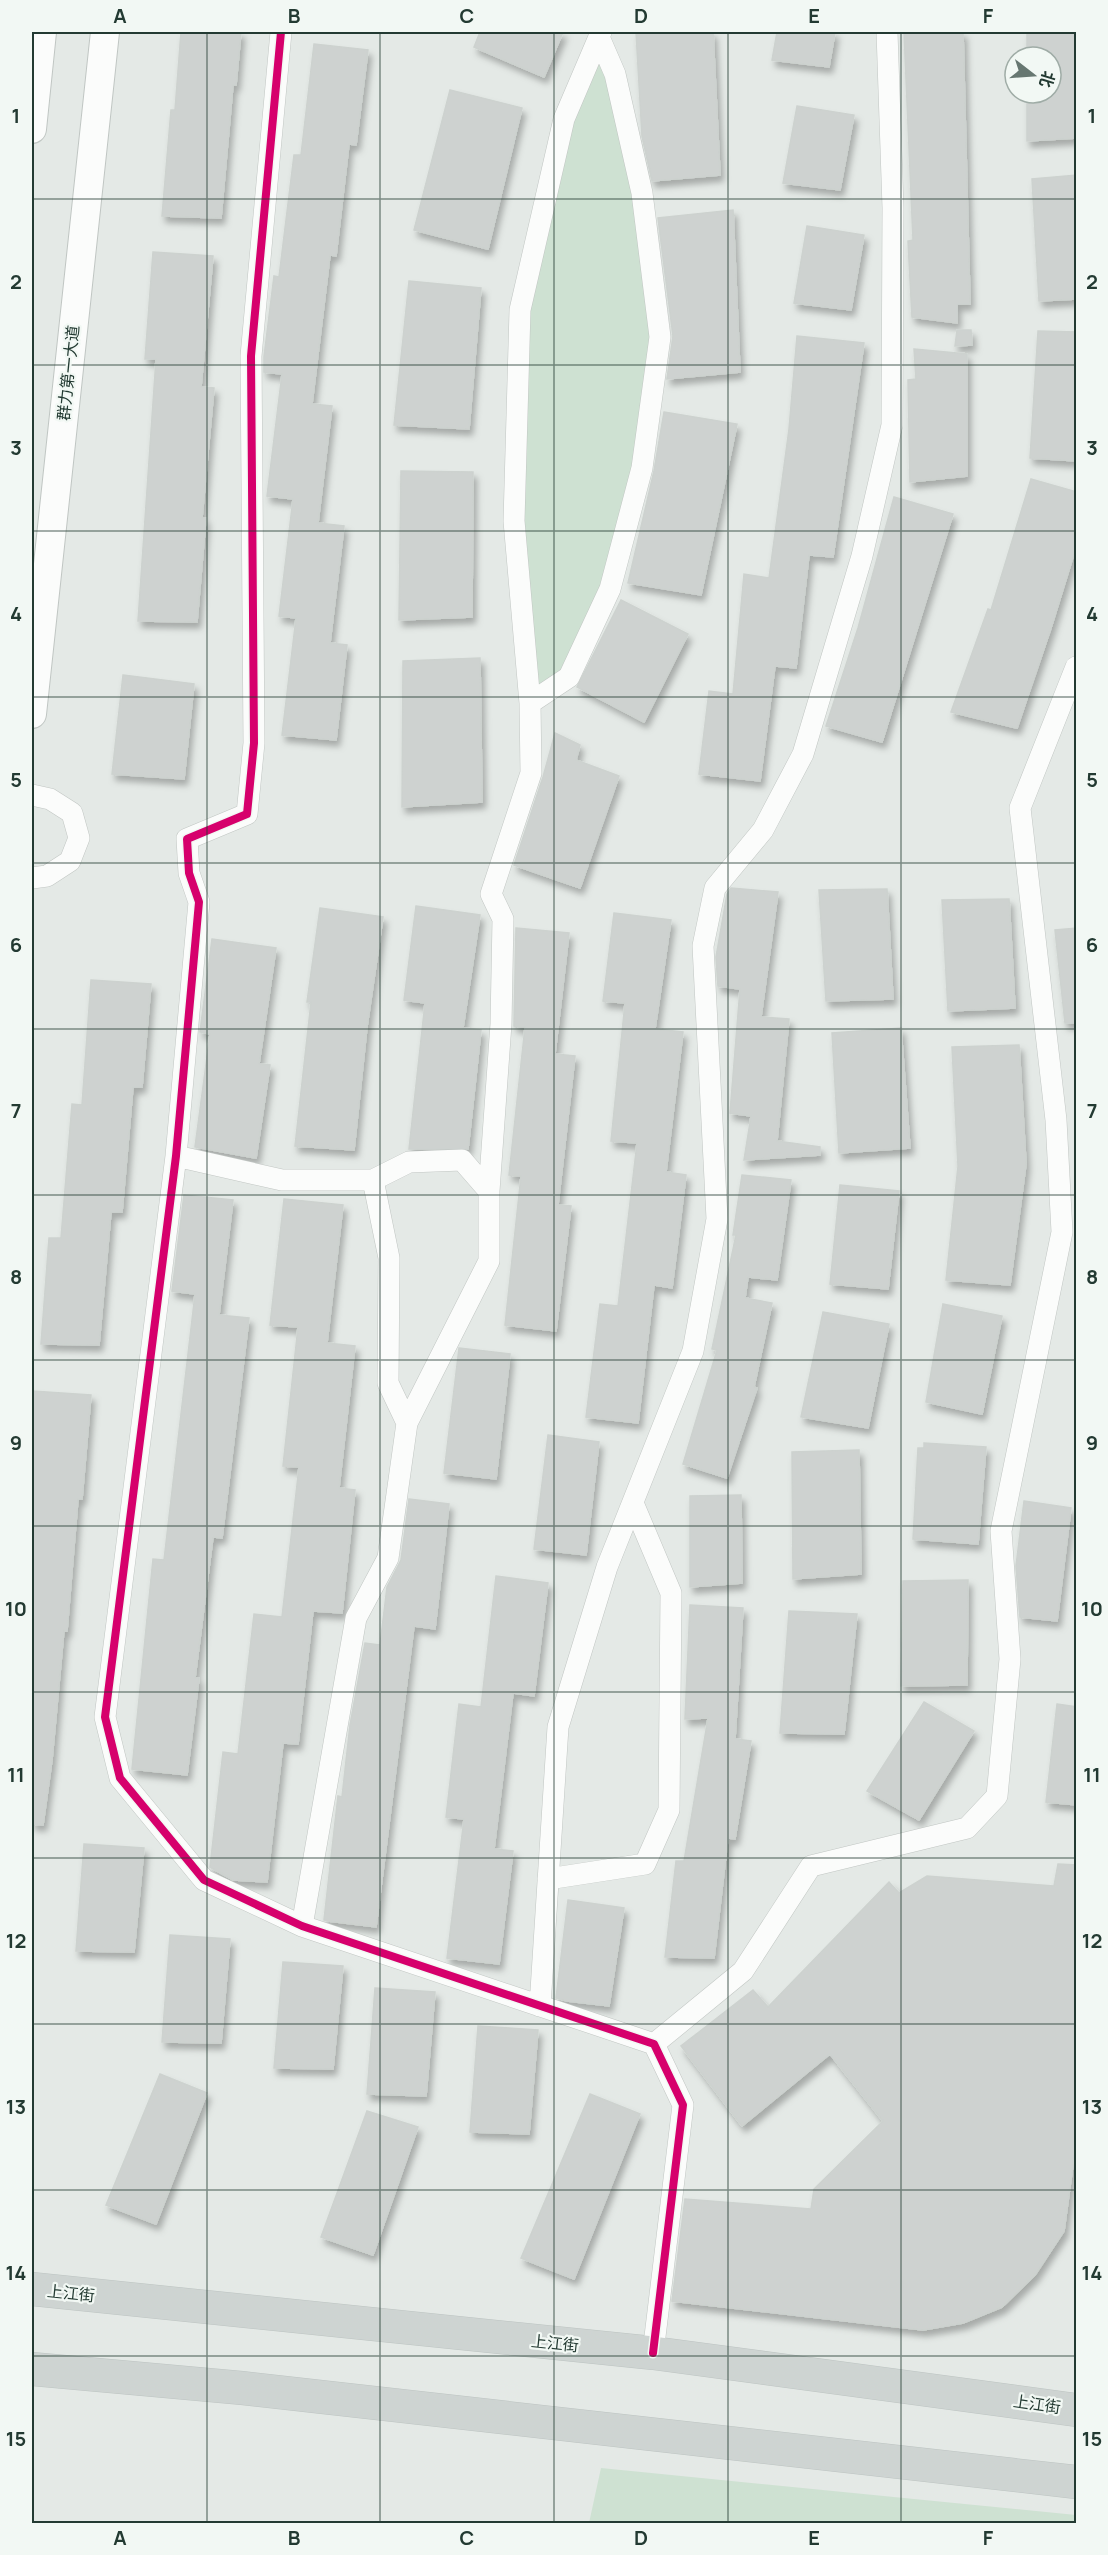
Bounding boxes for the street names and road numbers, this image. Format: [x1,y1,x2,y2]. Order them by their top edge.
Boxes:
street label: 群力第一大道 [52,324,84,422]
street label: 上江街 [46,2280,96,2306]
street label: 上江街 [530,2330,580,2356]
street label: 上江街 [1012,2390,1062,2418]

